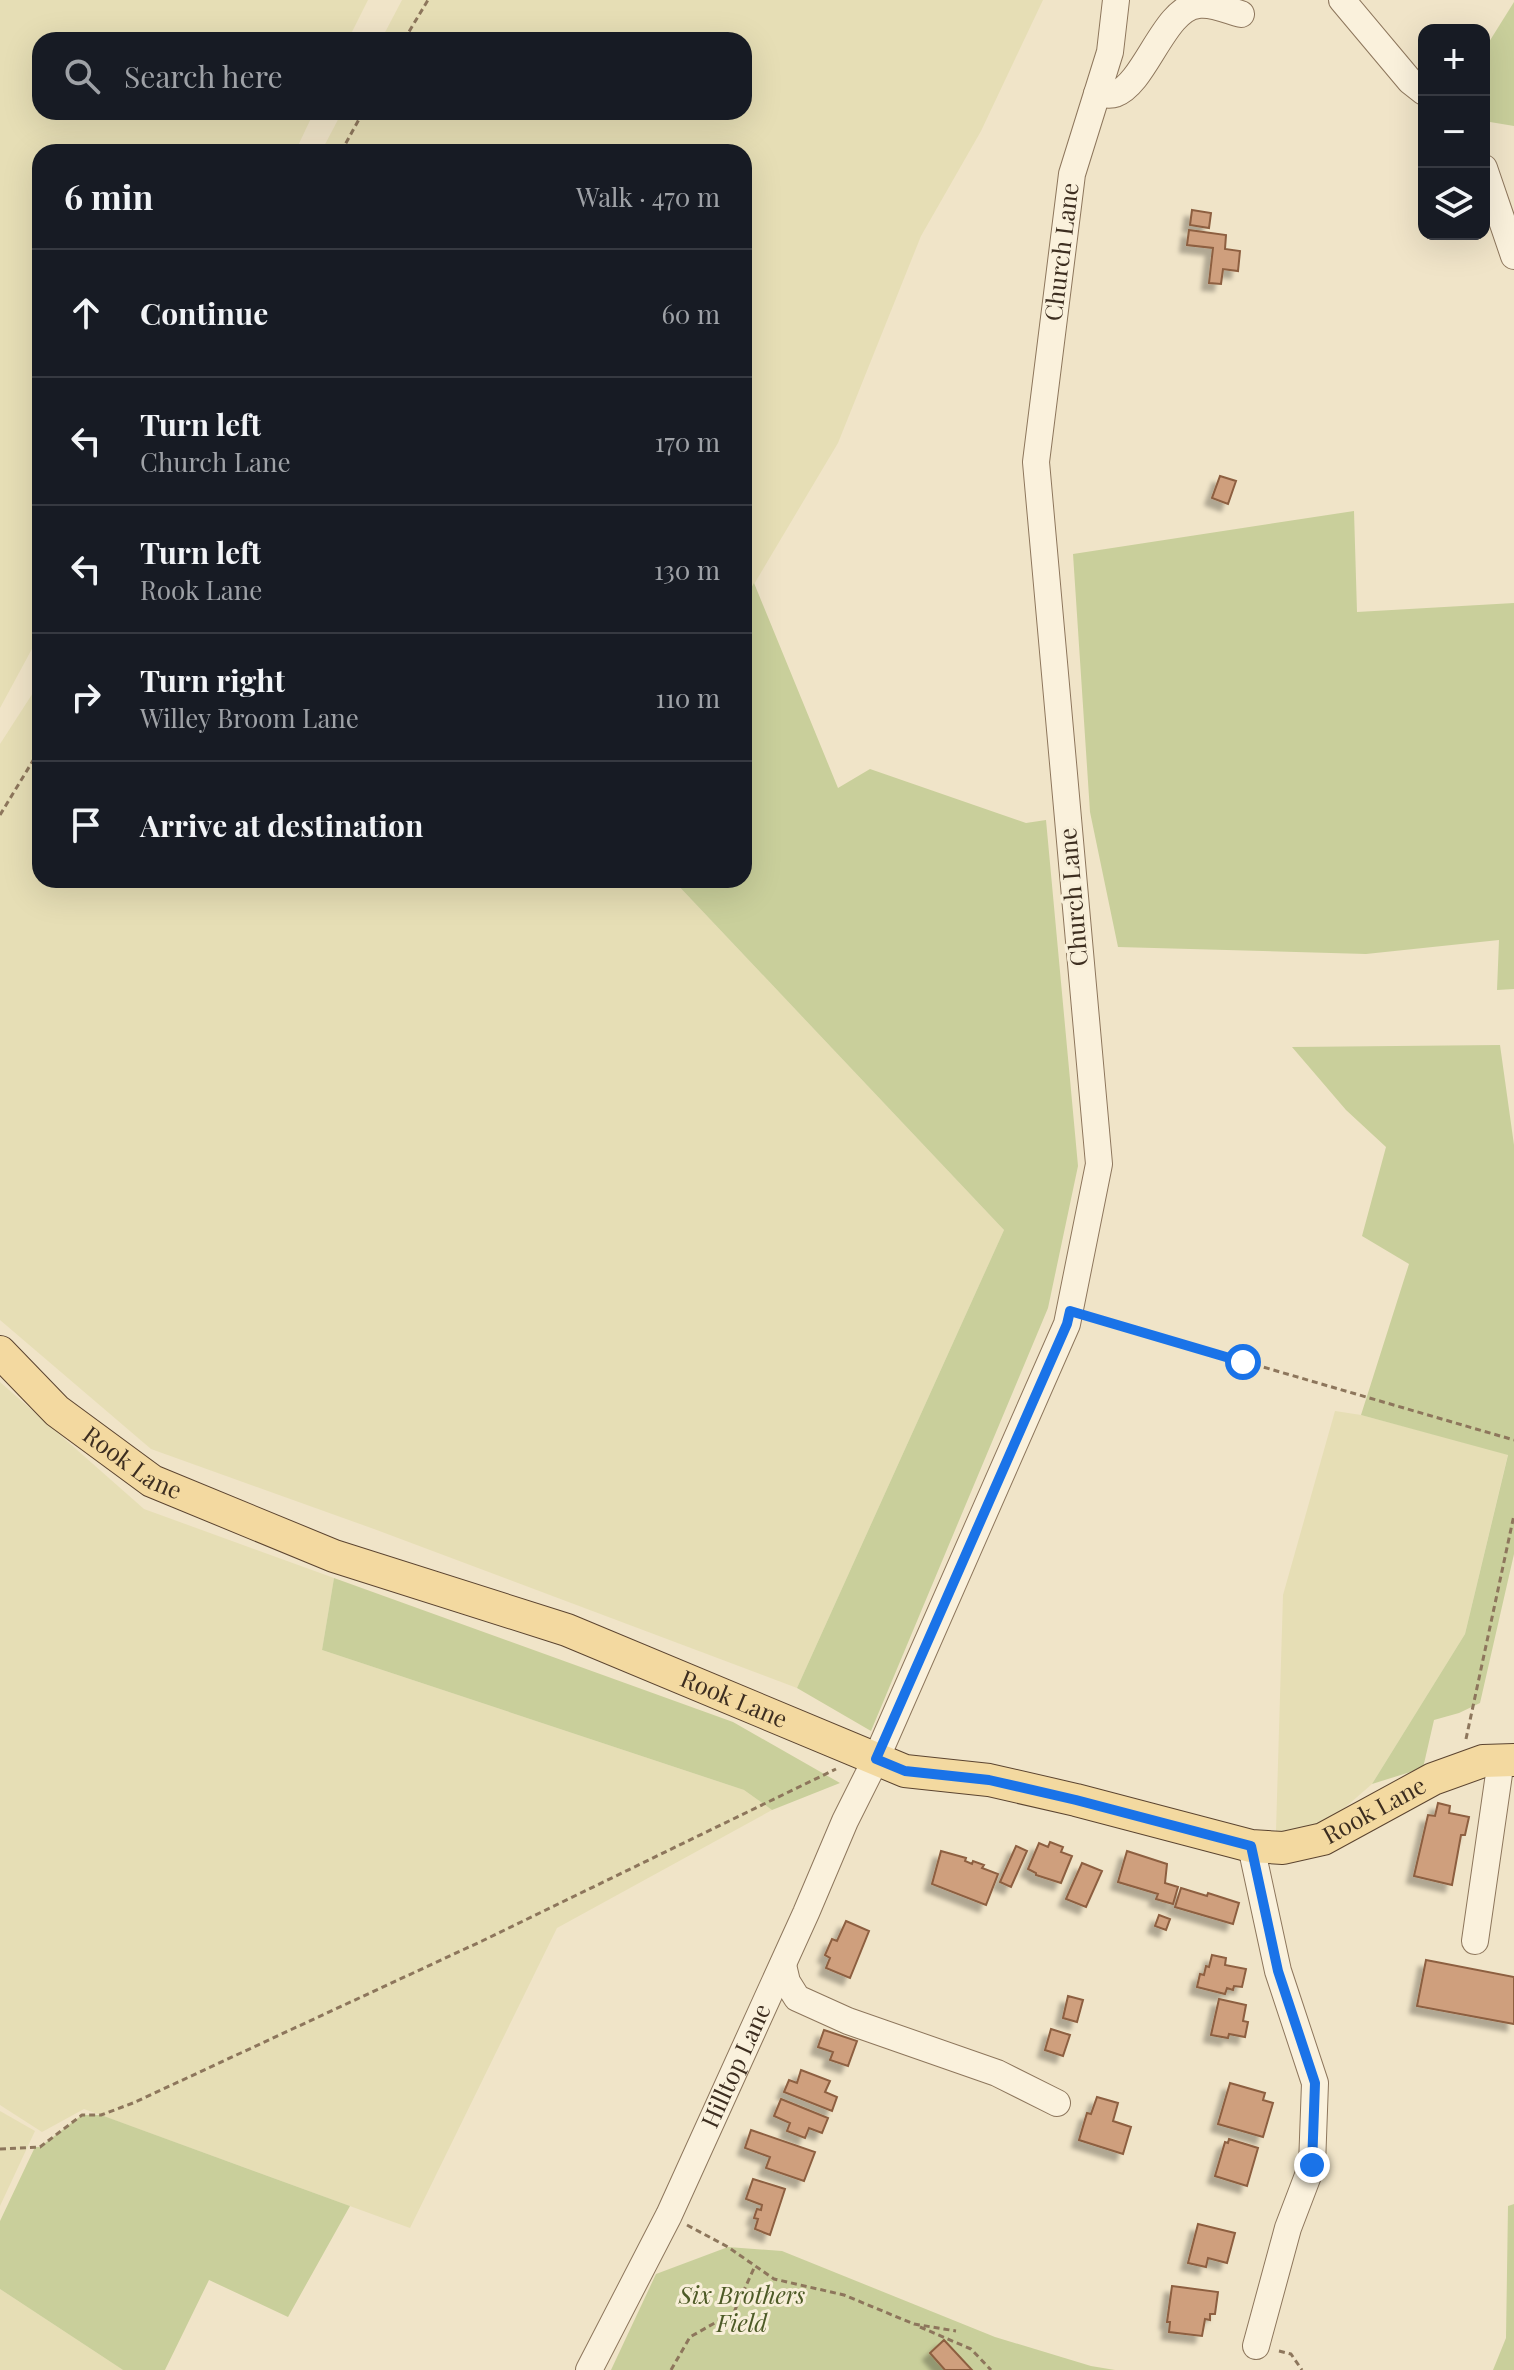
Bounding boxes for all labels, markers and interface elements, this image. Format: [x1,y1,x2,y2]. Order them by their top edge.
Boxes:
map controls [1418,24,1490,240]
button: + [1418,24,1490,96]
search box [32,32,752,120]
icon: search [60,54,104,98]
text: Search here [124,56,283,96]
button: − [1418,96,1490,168]
button: layers [1418,168,1490,240]
text: 6 min [64,173,153,219]
text: Walk · 470 m [576,179,720,214]
street label: Church Lane [1036,181,1085,323]
icon: ahead [64,291,108,335]
text: Continue [140,293,268,333]
text: 60 m [661,296,720,331]
text: Turn left [140,404,261,444]
icon: left [64,419,108,463]
text: 170 m [655,424,720,459]
text: Church Lane [140,444,291,479]
text: Turn left [140,532,261,572]
icon: left [64,547,108,591]
text: 130 m [654,552,720,587]
text: Rook Lane [140,572,262,607]
text: Turn right [140,660,285,700]
icon: right [64,675,108,719]
text: 110 m [656,680,720,715]
text: Willey Broom Lane [140,700,359,735]
icon: arrive [64,803,108,847]
text: Arrive at destination [140,805,423,845]
street label: Church Lane [1050,827,1094,968]
route start [1225,1344,1261,1380]
street label: Rook Lane [77,1418,187,1506]
street label: Rook Lane [676,1661,793,1734]
street label: Rook Lane [1316,1768,1431,1850]
street label: Hilltop Lane [693,1998,777,2132]
route end [1294,2147,1330,2183]
park label: Six Brothers Field [678,2278,805,2338]

